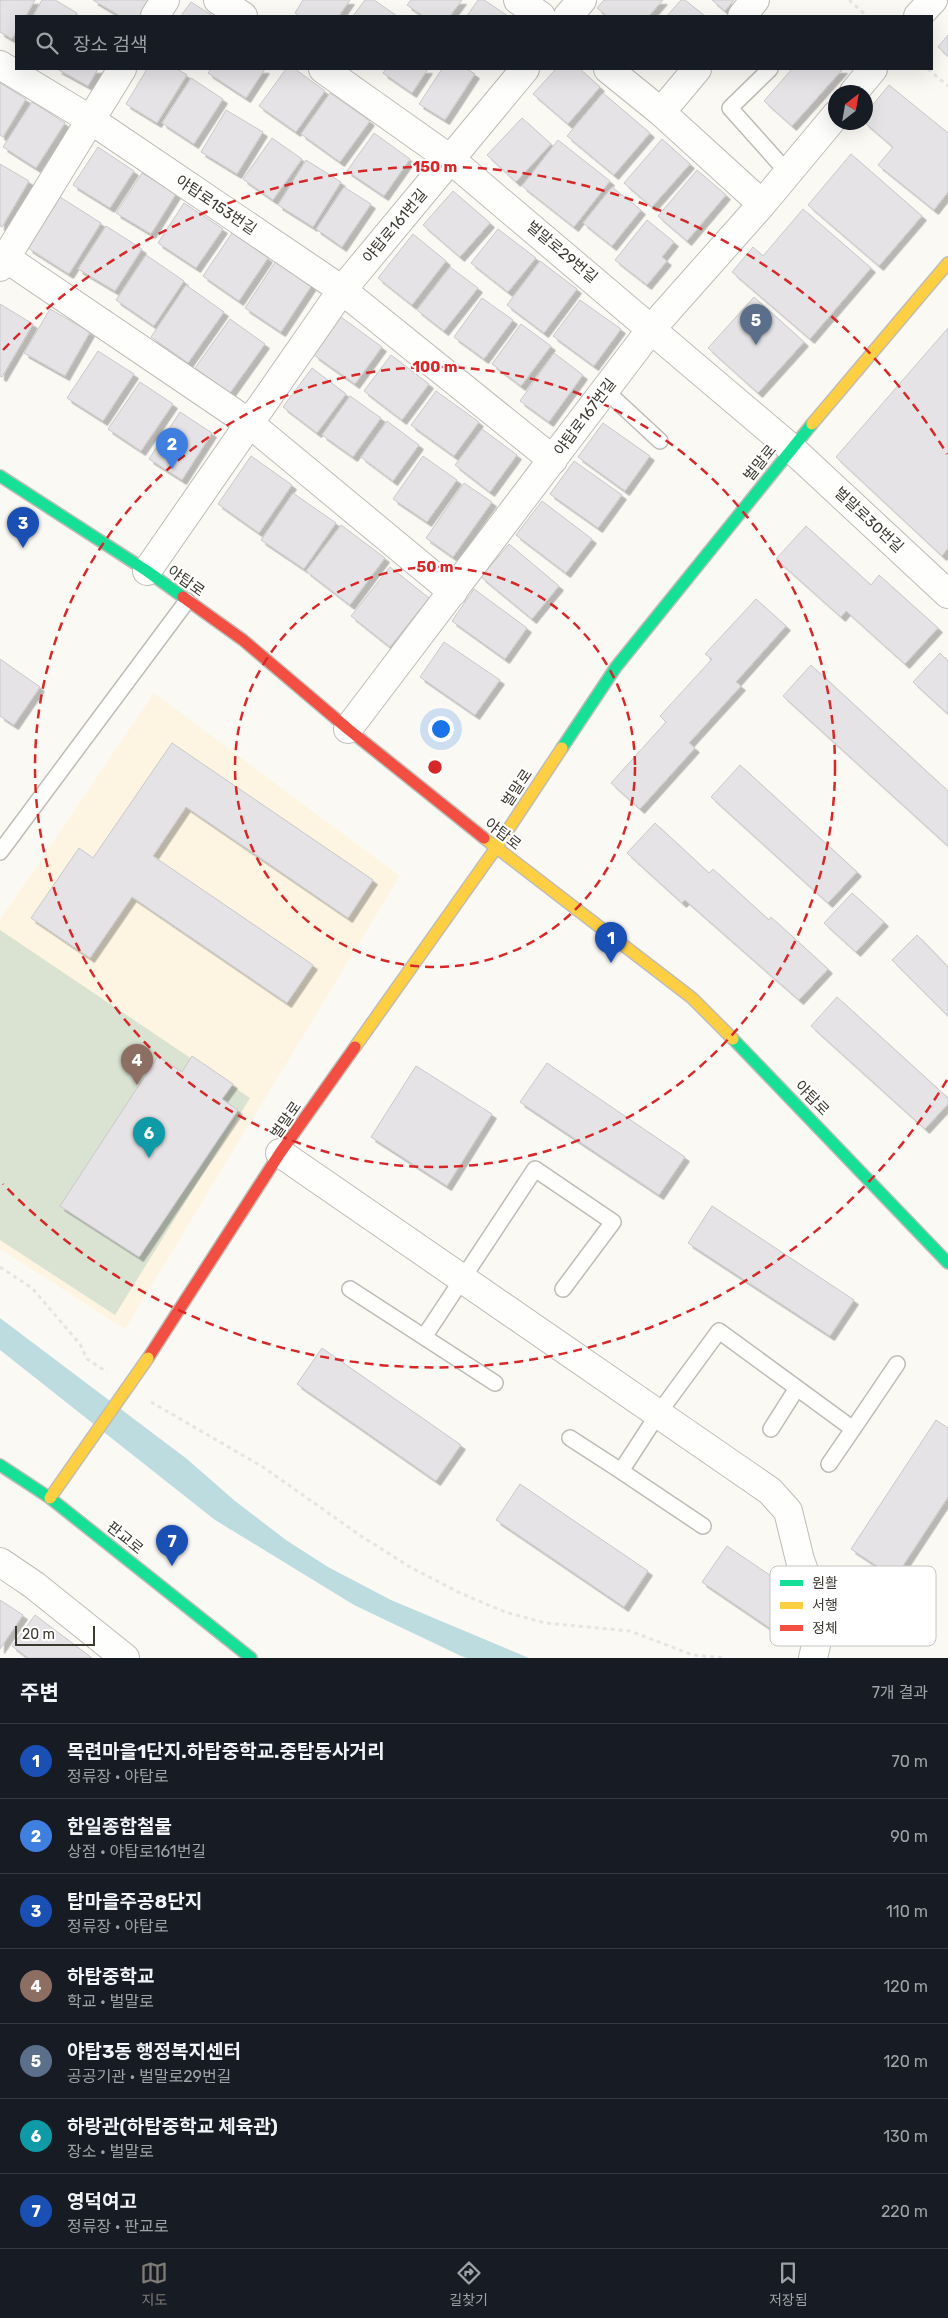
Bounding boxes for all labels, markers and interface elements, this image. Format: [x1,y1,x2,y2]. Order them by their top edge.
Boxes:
search box [15,15,933,70]
icon: search [33,29,61,57]
text: 장소 검색 [73,33,148,56]
north arrow [828,85,873,130]
text: 150 m [413,158,457,176]
street label: 야탑로153번길 [172,171,260,239]
street label: 야탑로161번길 [359,186,431,266]
street label: 벌말로29번길 [523,217,601,287]
pin: 5 [740,304,772,345]
text: 100 m [413,358,457,376]
street label: 야탑로167번길 [550,375,620,459]
pin: 2 [156,428,188,469]
street label: 벌말로 [740,441,780,485]
street label: 벌말로30번길 [831,484,907,556]
pin: 3 [7,507,39,548]
text: 50 m [417,558,453,576]
street label: 야탑로 [164,562,208,600]
your location [428,716,454,742]
centre of rings [426,758,444,776]
street label: 벌말로 [498,766,536,810]
street label: 야탑로 [481,814,525,854]
pin: 1 [595,922,627,963]
pin: 4 [121,1044,153,1085]
street label: 야탑로 [791,1077,833,1119]
street label: 벌말로 [267,1098,305,1142]
pin: 6 [133,1117,165,1158]
street label: 판교로 [103,1518,147,1558]
pin: 7 [156,1525,188,1566]
legend [770,1566,936,1646]
text: 원활 [812,1575,838,1592]
text: 서행 [812,1597,838,1614]
text: 정체 [812,1620,838,1637]
scale bar [15,1623,95,1646]
text: 20 m [22,1626,55,1643]
text: 주변 [20,1680,59,1705]
text: 7개 결과 [872,1683,928,1702]
text: 목련마을1단지.하탑중학교.중탑동사거리 [67,1740,384,1763]
text: 1 [32,1752,40,1771]
text: 70 m [891,1752,928,1771]
text: 정류장 · 야탑로 [67,1767,168,1786]
text: 한일종합철물 [67,1815,172,1838]
text: 2 [31,1827,41,1846]
text: 90 m [890,1827,928,1846]
text: 상점 · 야탑로161번길 [67,1842,206,1861]
text: 탑마을주공8단지 [67,1890,202,1913]
text: 3 [31,1902,41,1921]
text: 110 m [886,1902,928,1921]
text: 정류장 · 야탑로 [67,1917,168,1936]
text: 하탑중학교 [67,1965,154,1988]
text: 4 [31,1977,41,1996]
text: 120 m [883,1977,928,1996]
text: 학교 · 벌말로 [67,1992,154,2011]
text: 야탑3동 행정복지센터 [67,2040,241,2063]
text: 5 [31,2052,41,2071]
text: 120 m [883,2052,928,2071]
text: 공공기관 · 벌말로29번길 [67,2067,231,2086]
text: 하랑관(하탑중학교 체육관) [67,2115,278,2138]
text: 6 [31,2127,41,2146]
text: 130 m [883,2127,928,2146]
text: 장소 · 벌말로 [67,2142,154,2161]
text: 영덕여고 [67,2190,137,2213]
text: 7 [31,2202,41,2221]
text: 220 m [881,2202,928,2221]
text: 정류장 · 판교로 [67,2217,168,2236]
tab: 지도 [140,2259,168,2309]
tab: 길찾기 [449,2259,488,2309]
tab: 저장됨 [769,2259,808,2309]

